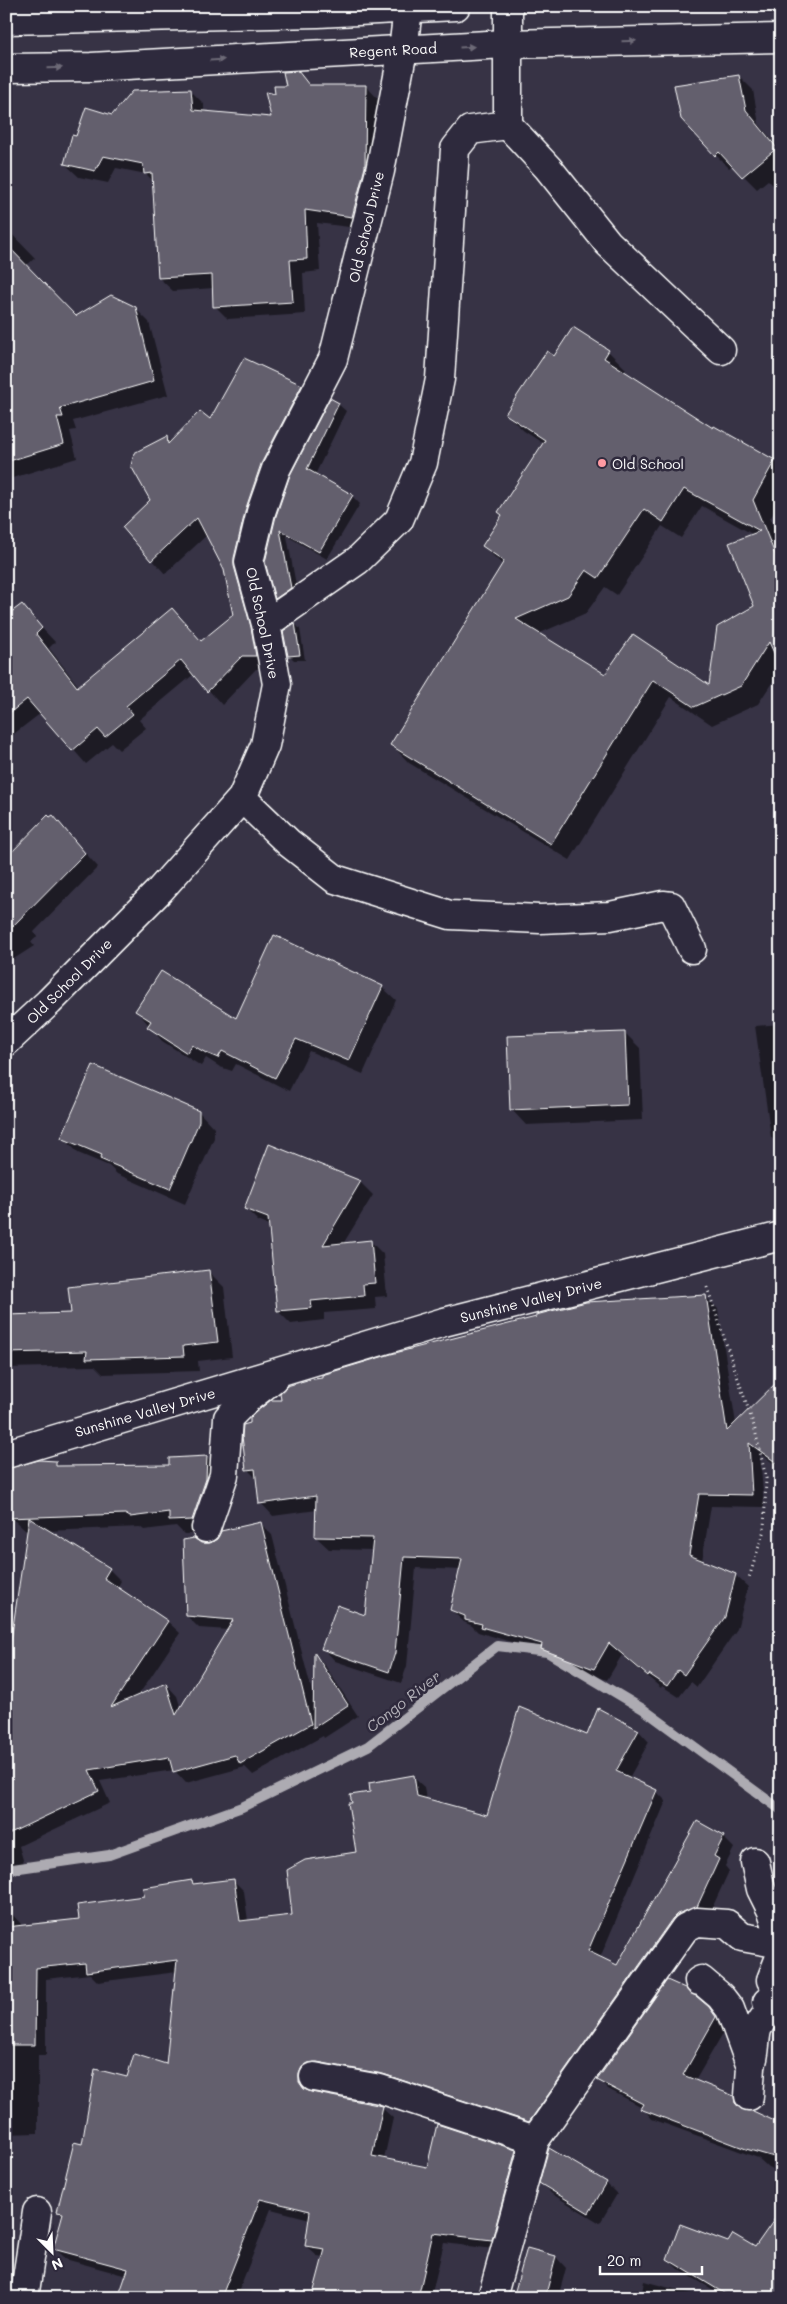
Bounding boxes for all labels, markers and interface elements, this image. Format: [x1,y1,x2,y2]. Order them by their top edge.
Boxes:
one-way arrow [622,37,638,45]
street label: Regent Road [349,38,437,62]
one-way arrow [459,42,475,50]
one-way arrow [210,56,226,64]
one-way arrow [47,64,63,72]
street label: Old School Drive [344,170,388,284]
place label: Old School [612,454,684,473]
marker: Old School [596,457,608,469]
street label: Old School Drive [242,565,284,681]
street label: Old School Drive [22,934,116,1028]
street label: Sunshine Valley Drive [458,1273,604,1327]
street label: Sunshine Valley Drive [73,1383,217,1441]
water label: Congo River [362,1665,445,1736]
north arrow [28,2226,78,2276]
scale bar [600,2244,702,2276]
text: 20 m [607,2250,641,2270]
text: N [49,2253,66,2275]

